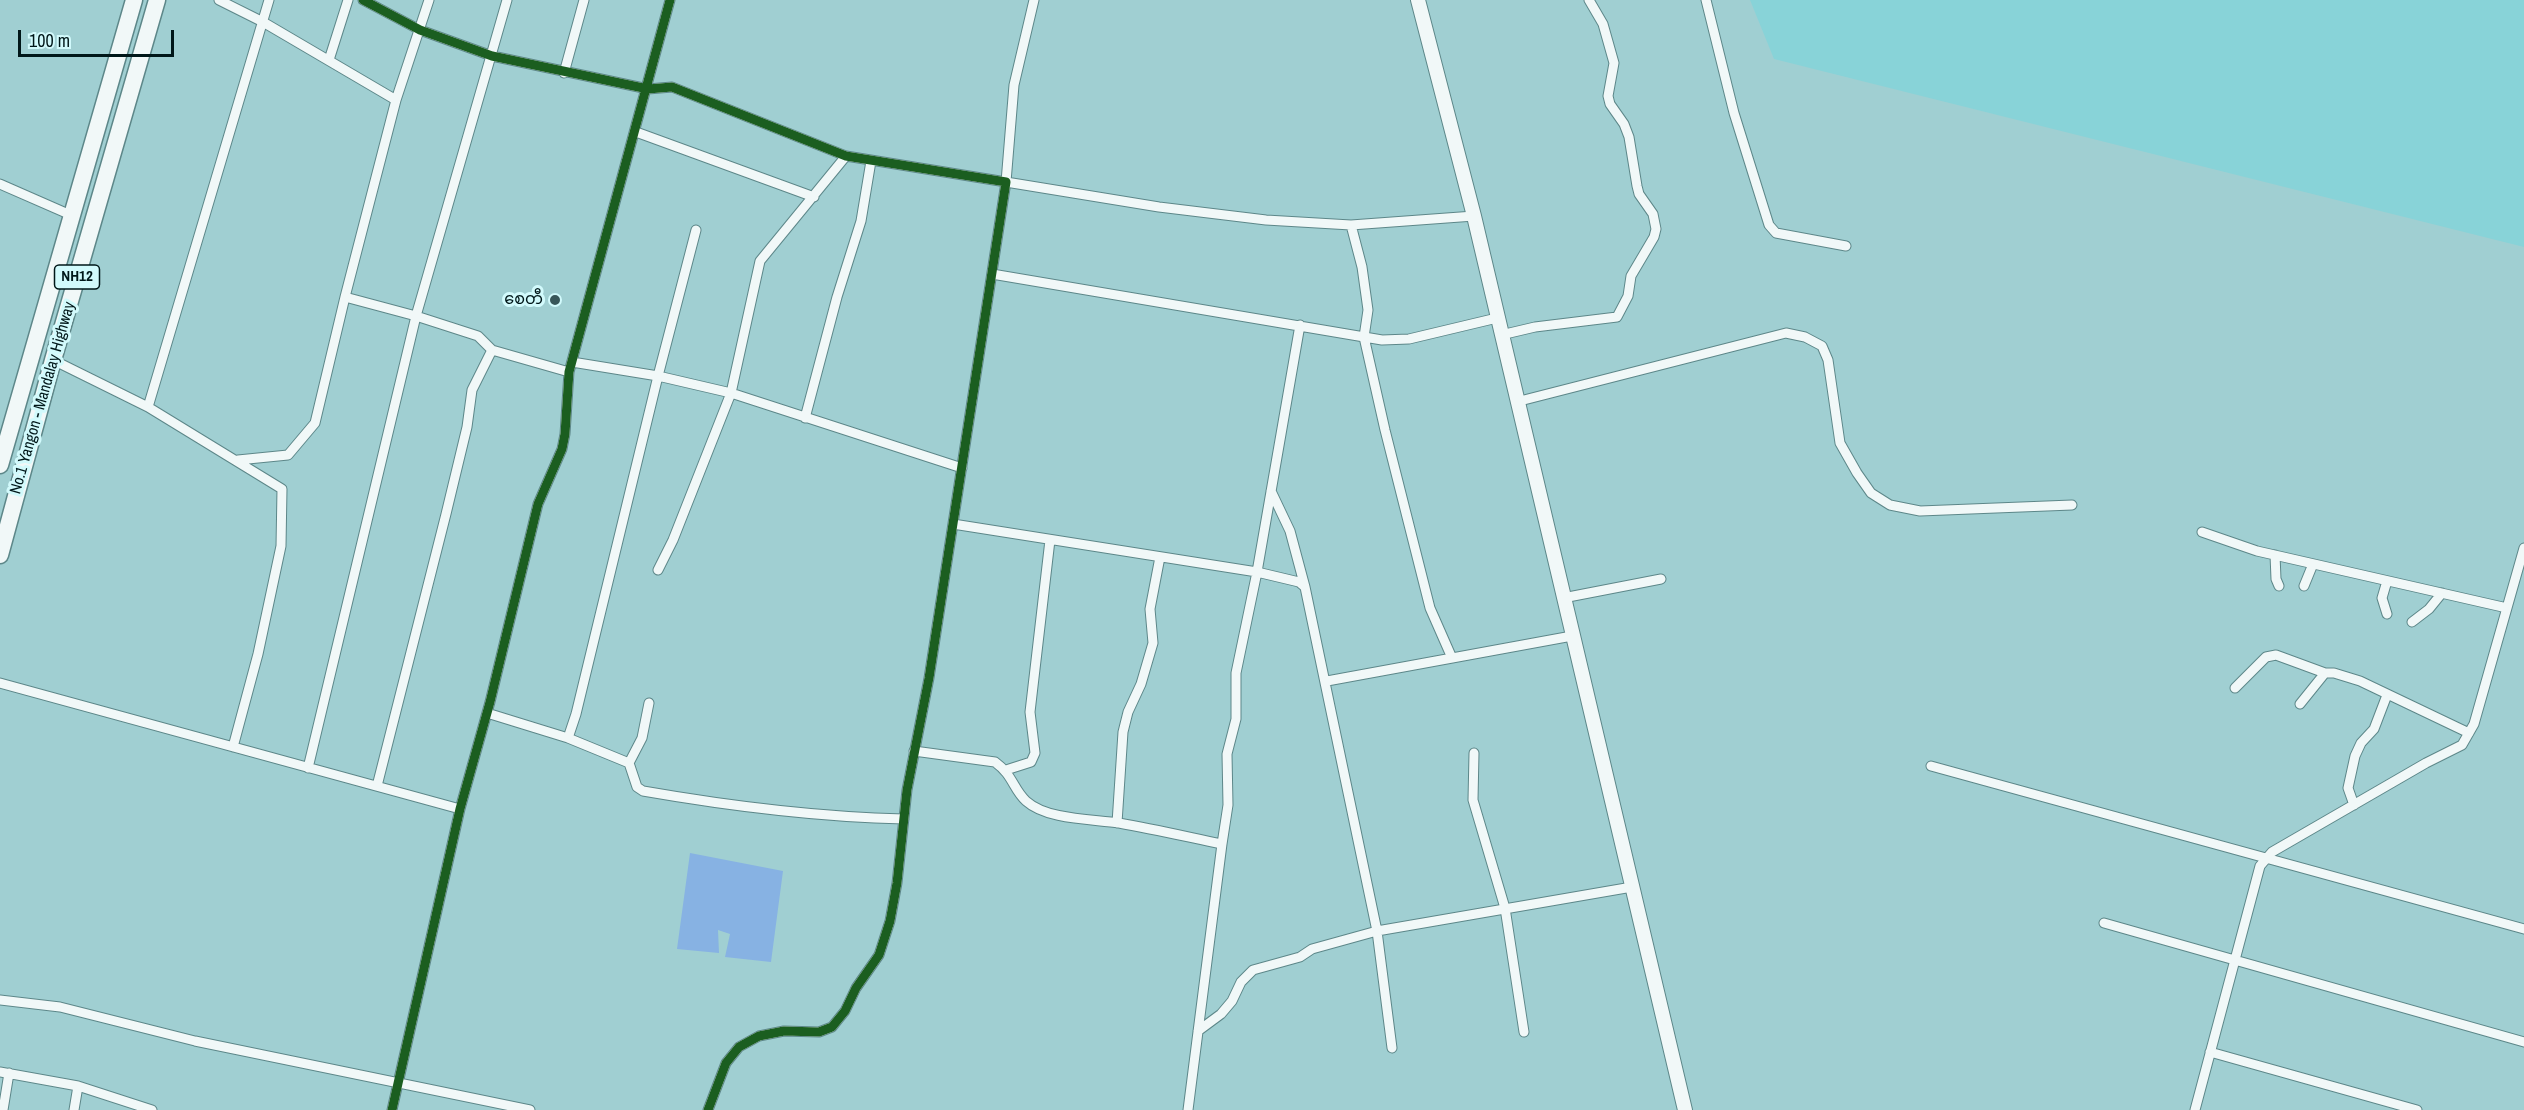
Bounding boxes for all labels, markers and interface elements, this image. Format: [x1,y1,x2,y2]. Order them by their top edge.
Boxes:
scale bar [21,18,177,56]
text: 100 m [29,28,70,53]
road number: NH12 [54,265,100,289]
place label: စေတီ [504,290,543,310]
marker: စေတီ [548,293,562,307]
street label: No.1 Yangon - Mandalay Highway [6,300,80,496]

